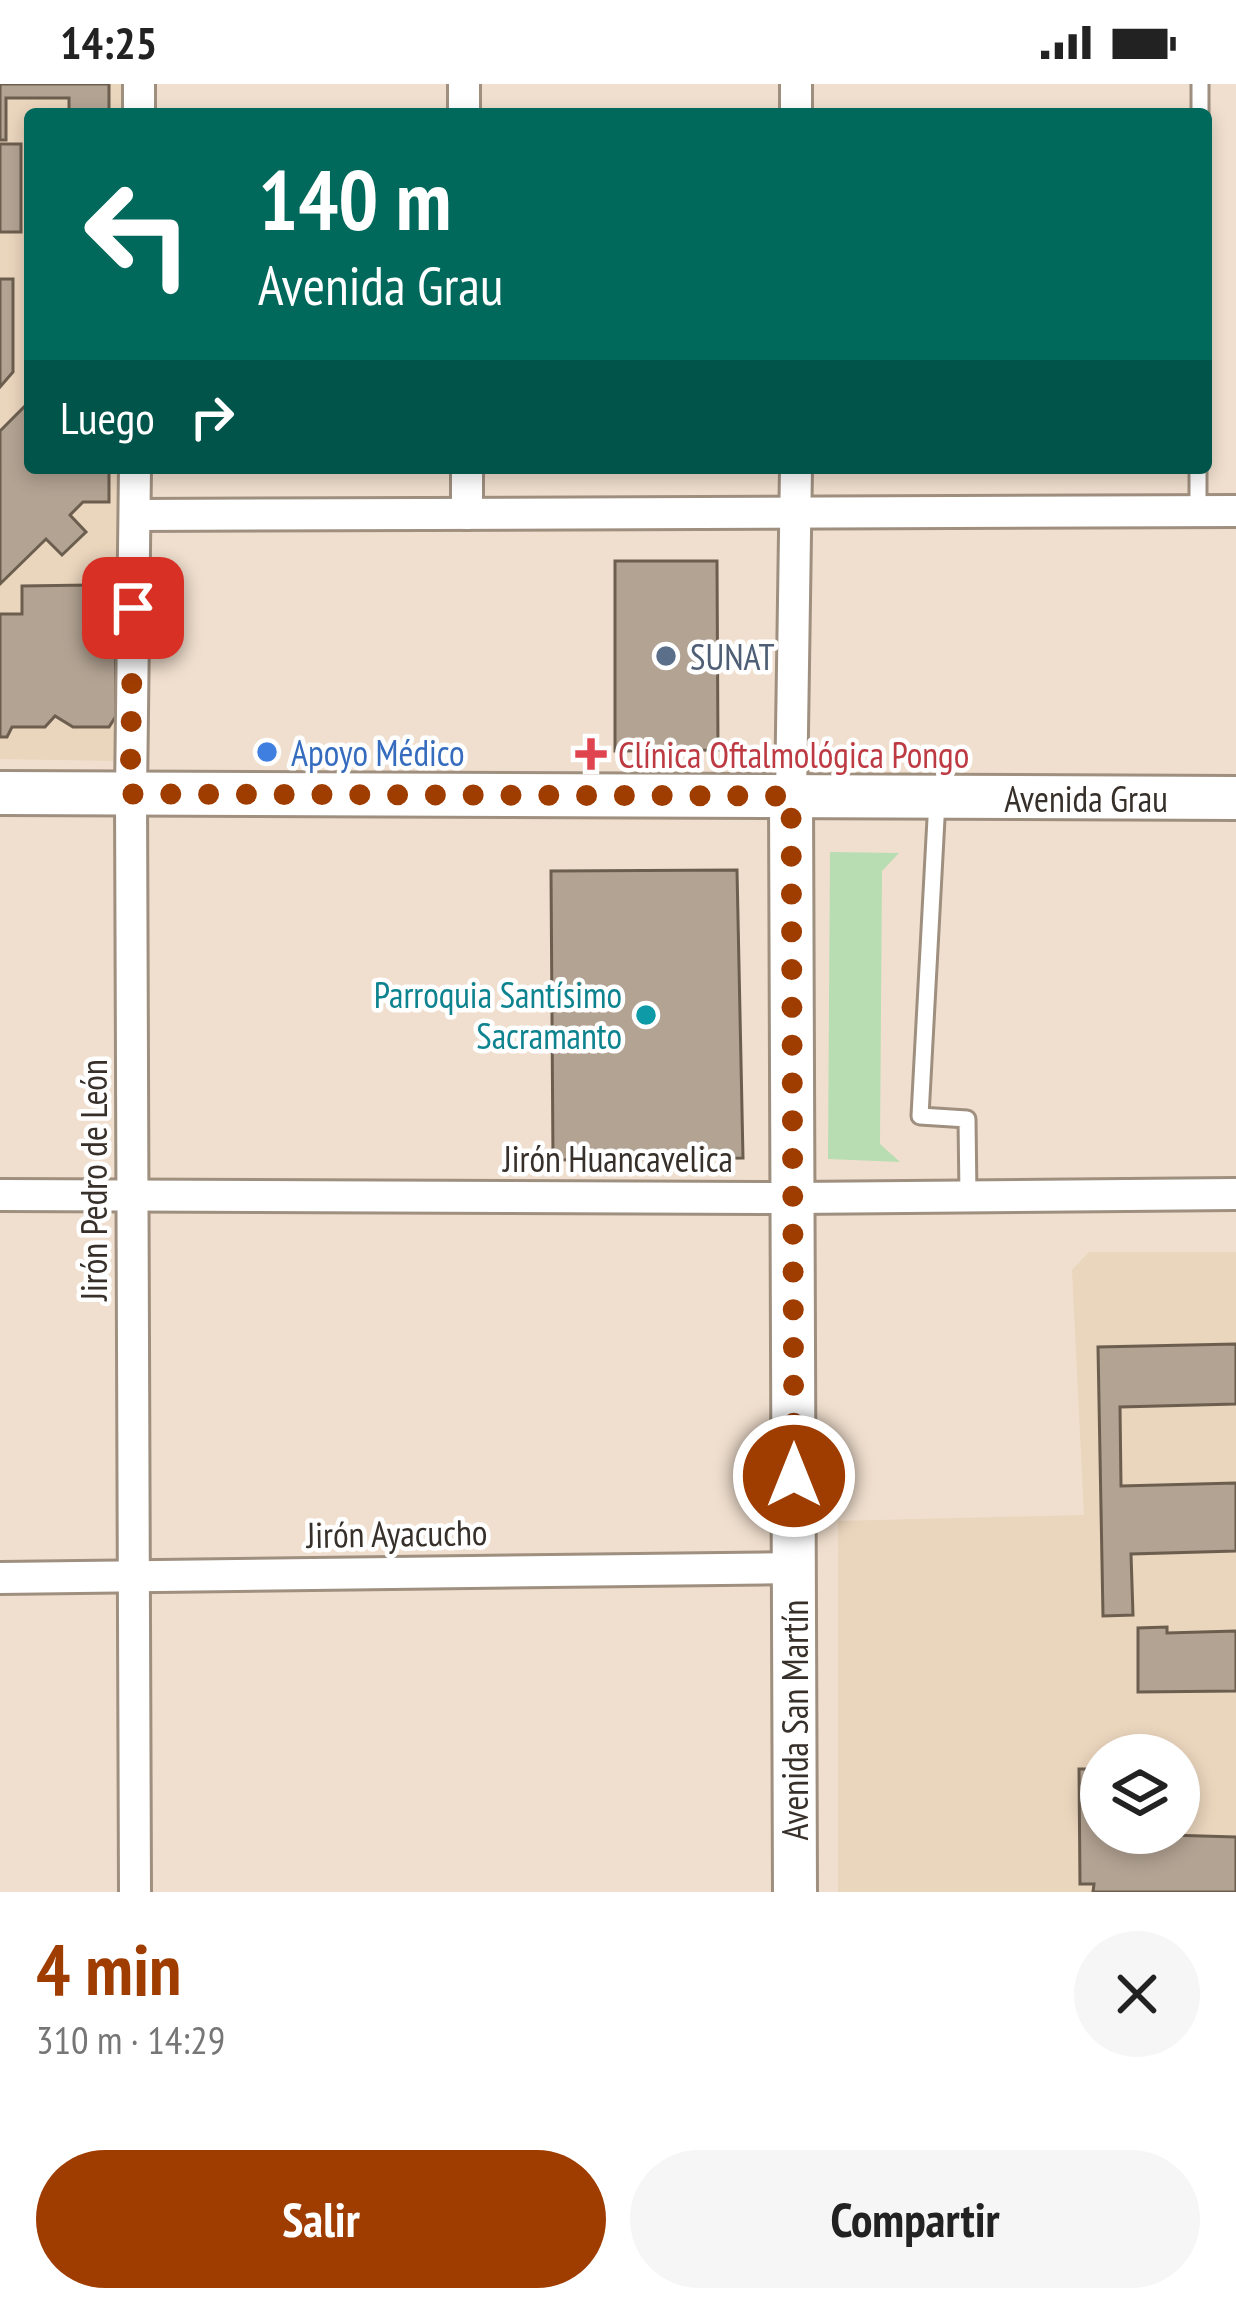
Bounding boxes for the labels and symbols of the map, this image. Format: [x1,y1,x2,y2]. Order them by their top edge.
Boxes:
pin [82,557,184,659]
place label: SUNAT [690,633,775,680]
marker: SUNAT [653,643,679,669]
place label: Apoyo Médico [291,729,465,776]
place label: Clínica Oftalmológica Pongo [618,731,969,778]
marker: Clínica Oftalmológica Pongo [575,738,607,770]
marker: Apoyo Médico [254,739,280,765]
street label: Avenida Grau [1004,775,1168,822]
place label: Parroquia Santísimo Sacramanto [374,971,622,1059]
marker: Parroquia Santísimo Sacramanto [633,1002,659,1028]
street label: Jirón Pedro de León [70,1059,117,1302]
street label: Jirón Huancavelica [502,1135,733,1182]
position arrow [731,1413,857,1539]
street label: Jirón Ayacucho [305,1508,488,1558]
street label: Avenida San Martín [771,1600,818,1840]

